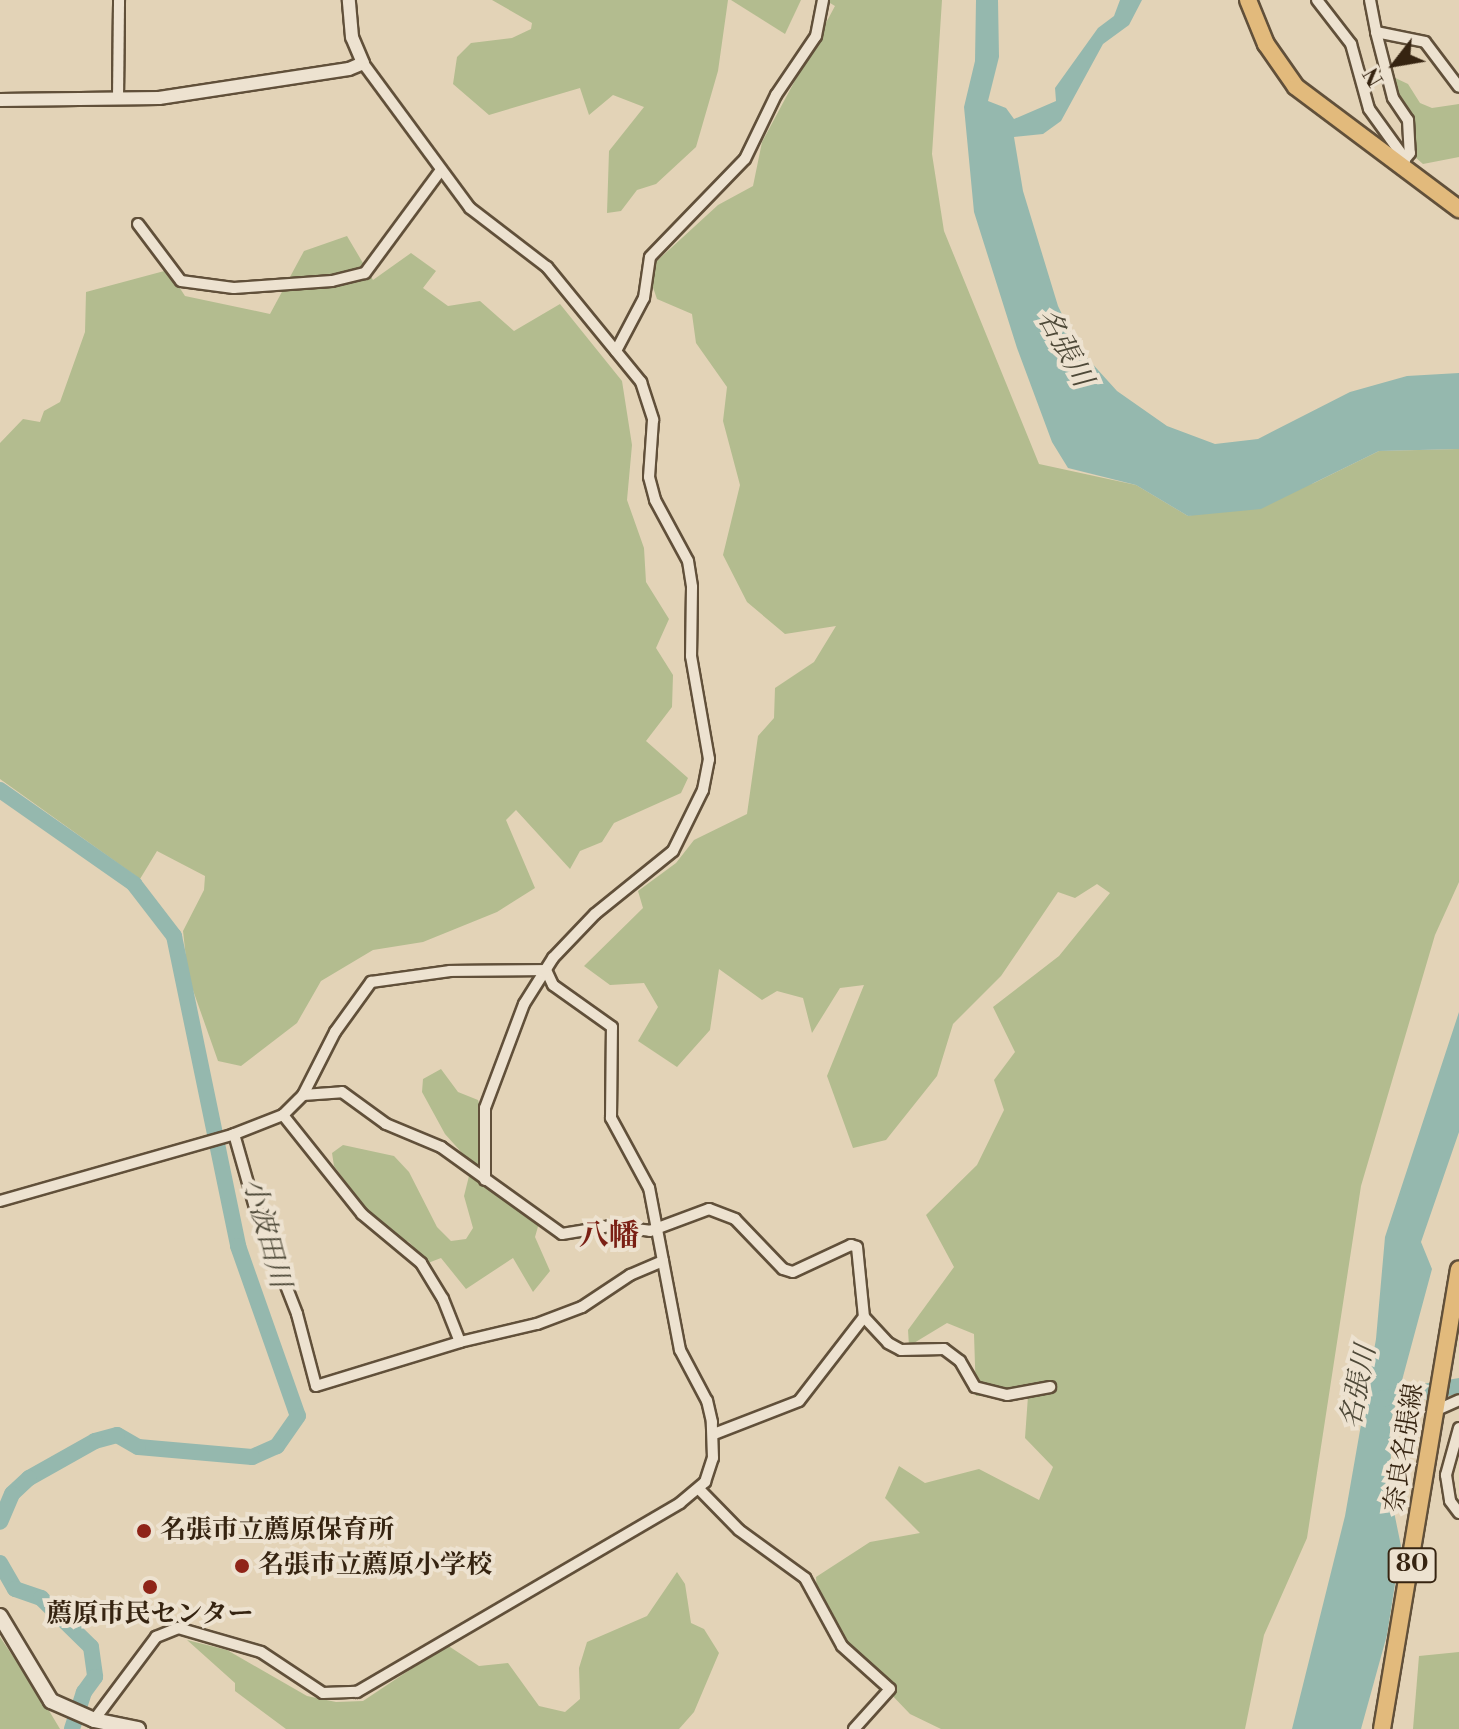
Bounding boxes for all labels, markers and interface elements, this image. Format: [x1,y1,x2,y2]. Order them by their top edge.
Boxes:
north arrow [1355,24,1435,104]
text: N [1358,62,1390,91]
water label: 名張川 [1029,303,1099,393]
water label: 小波田川 [235,1175,297,1291]
district label: 八幡 [579,1218,639,1254]
water label: 名張川 [1334,1343,1384,1431]
street label: 奈良名張線 [1379,1381,1431,1515]
place label: 名張市立薦原保育所 [160,1515,394,1547]
marker: 名張市立薦原保育所 [135,1522,153,1540]
road number: 80 [1386,1545,1438,1585]
place label: 名張市立薦原小学校 [258,1550,492,1582]
marker: 名張市立薦原小学校 [233,1557,251,1575]
marker: 薦原市民センター [141,1578,159,1596]
place label: 薦原市民センター [46,1599,254,1631]

